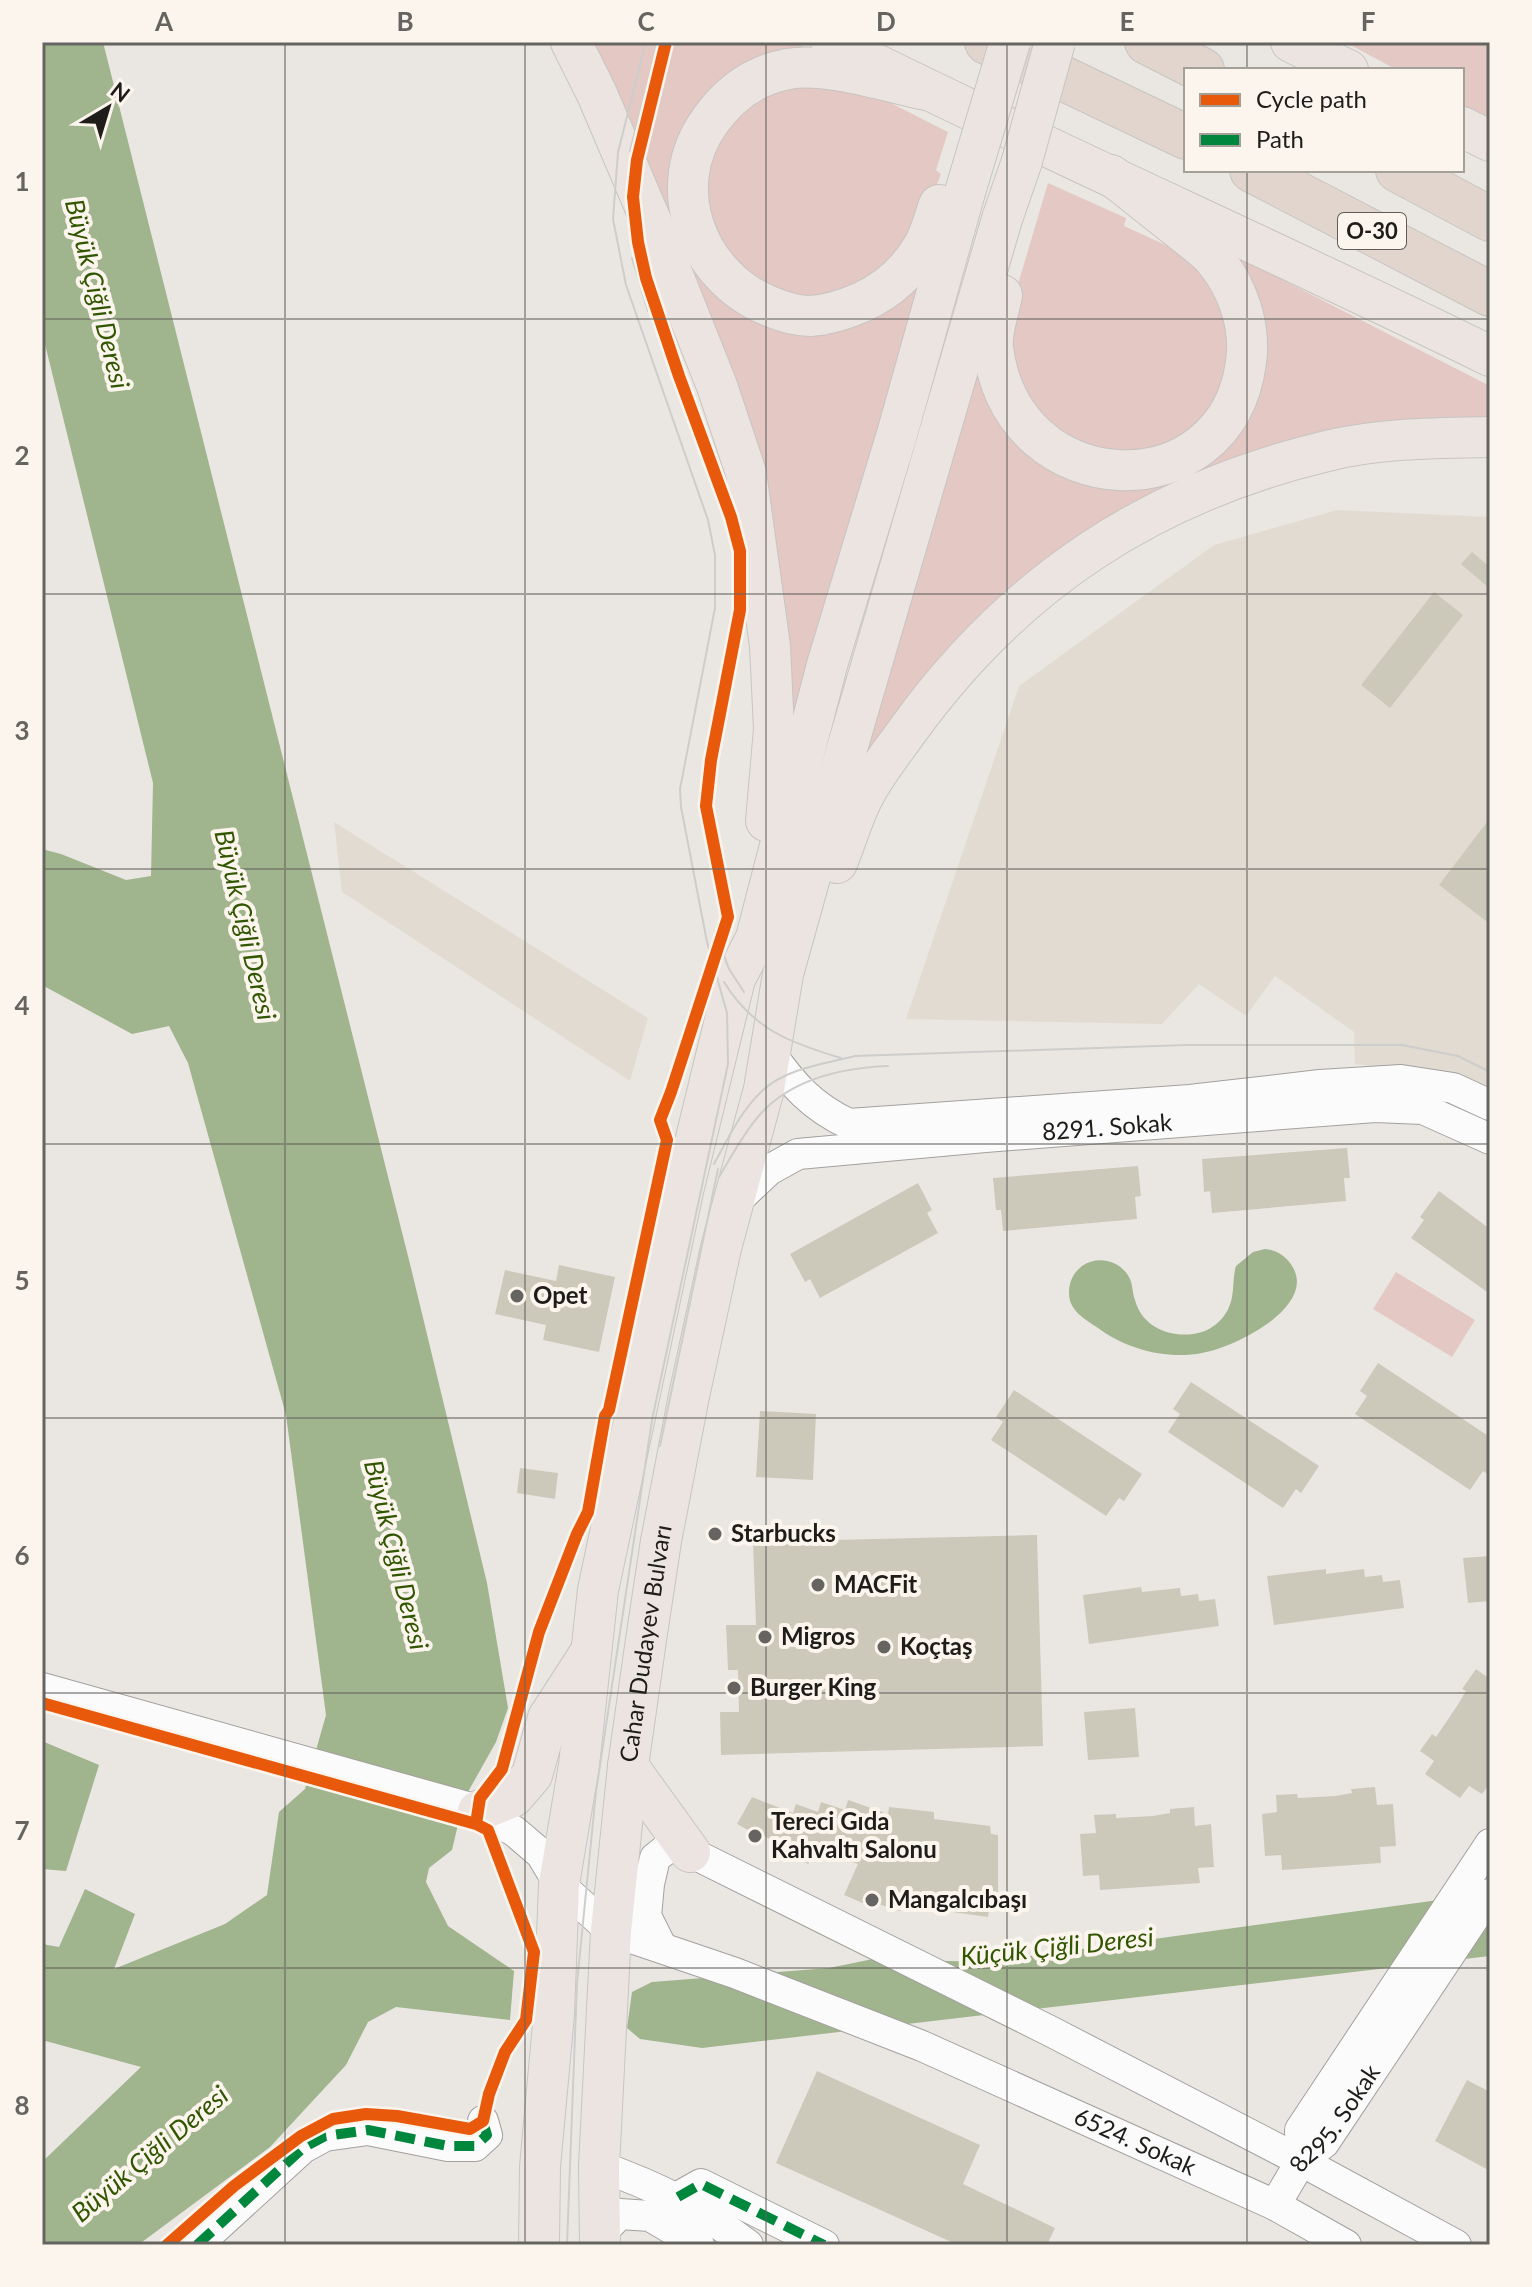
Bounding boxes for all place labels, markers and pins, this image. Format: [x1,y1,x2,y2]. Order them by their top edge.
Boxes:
place label: Opet [533,1280,588,1309]
marker: Opet [508,1287,526,1305]
place label: Starbucks [731,1518,836,1547]
marker: Starbucks [706,1525,724,1543]
place label: MACFit [834,1569,917,1598]
marker: MACFit [809,1576,827,1594]
place label: Migros [781,1621,855,1650]
marker: Migros [756,1628,774,1646]
place label: Koçtaş [900,1631,973,1660]
marker: Koçtaş [875,1638,893,1656]
place label: Burger King [750,1672,877,1701]
marker: Burger King [725,1679,743,1697]
place label: Tereci Gıda Kahvaltı Salonu [771,1806,937,1863]
marker: Tereci Gıda Kahvaltı Salonu [746,1827,764,1845]
place label: Mangalcıbaşı [888,1884,1027,1913]
marker: Mangalcıbaşı [863,1891,881,1909]

